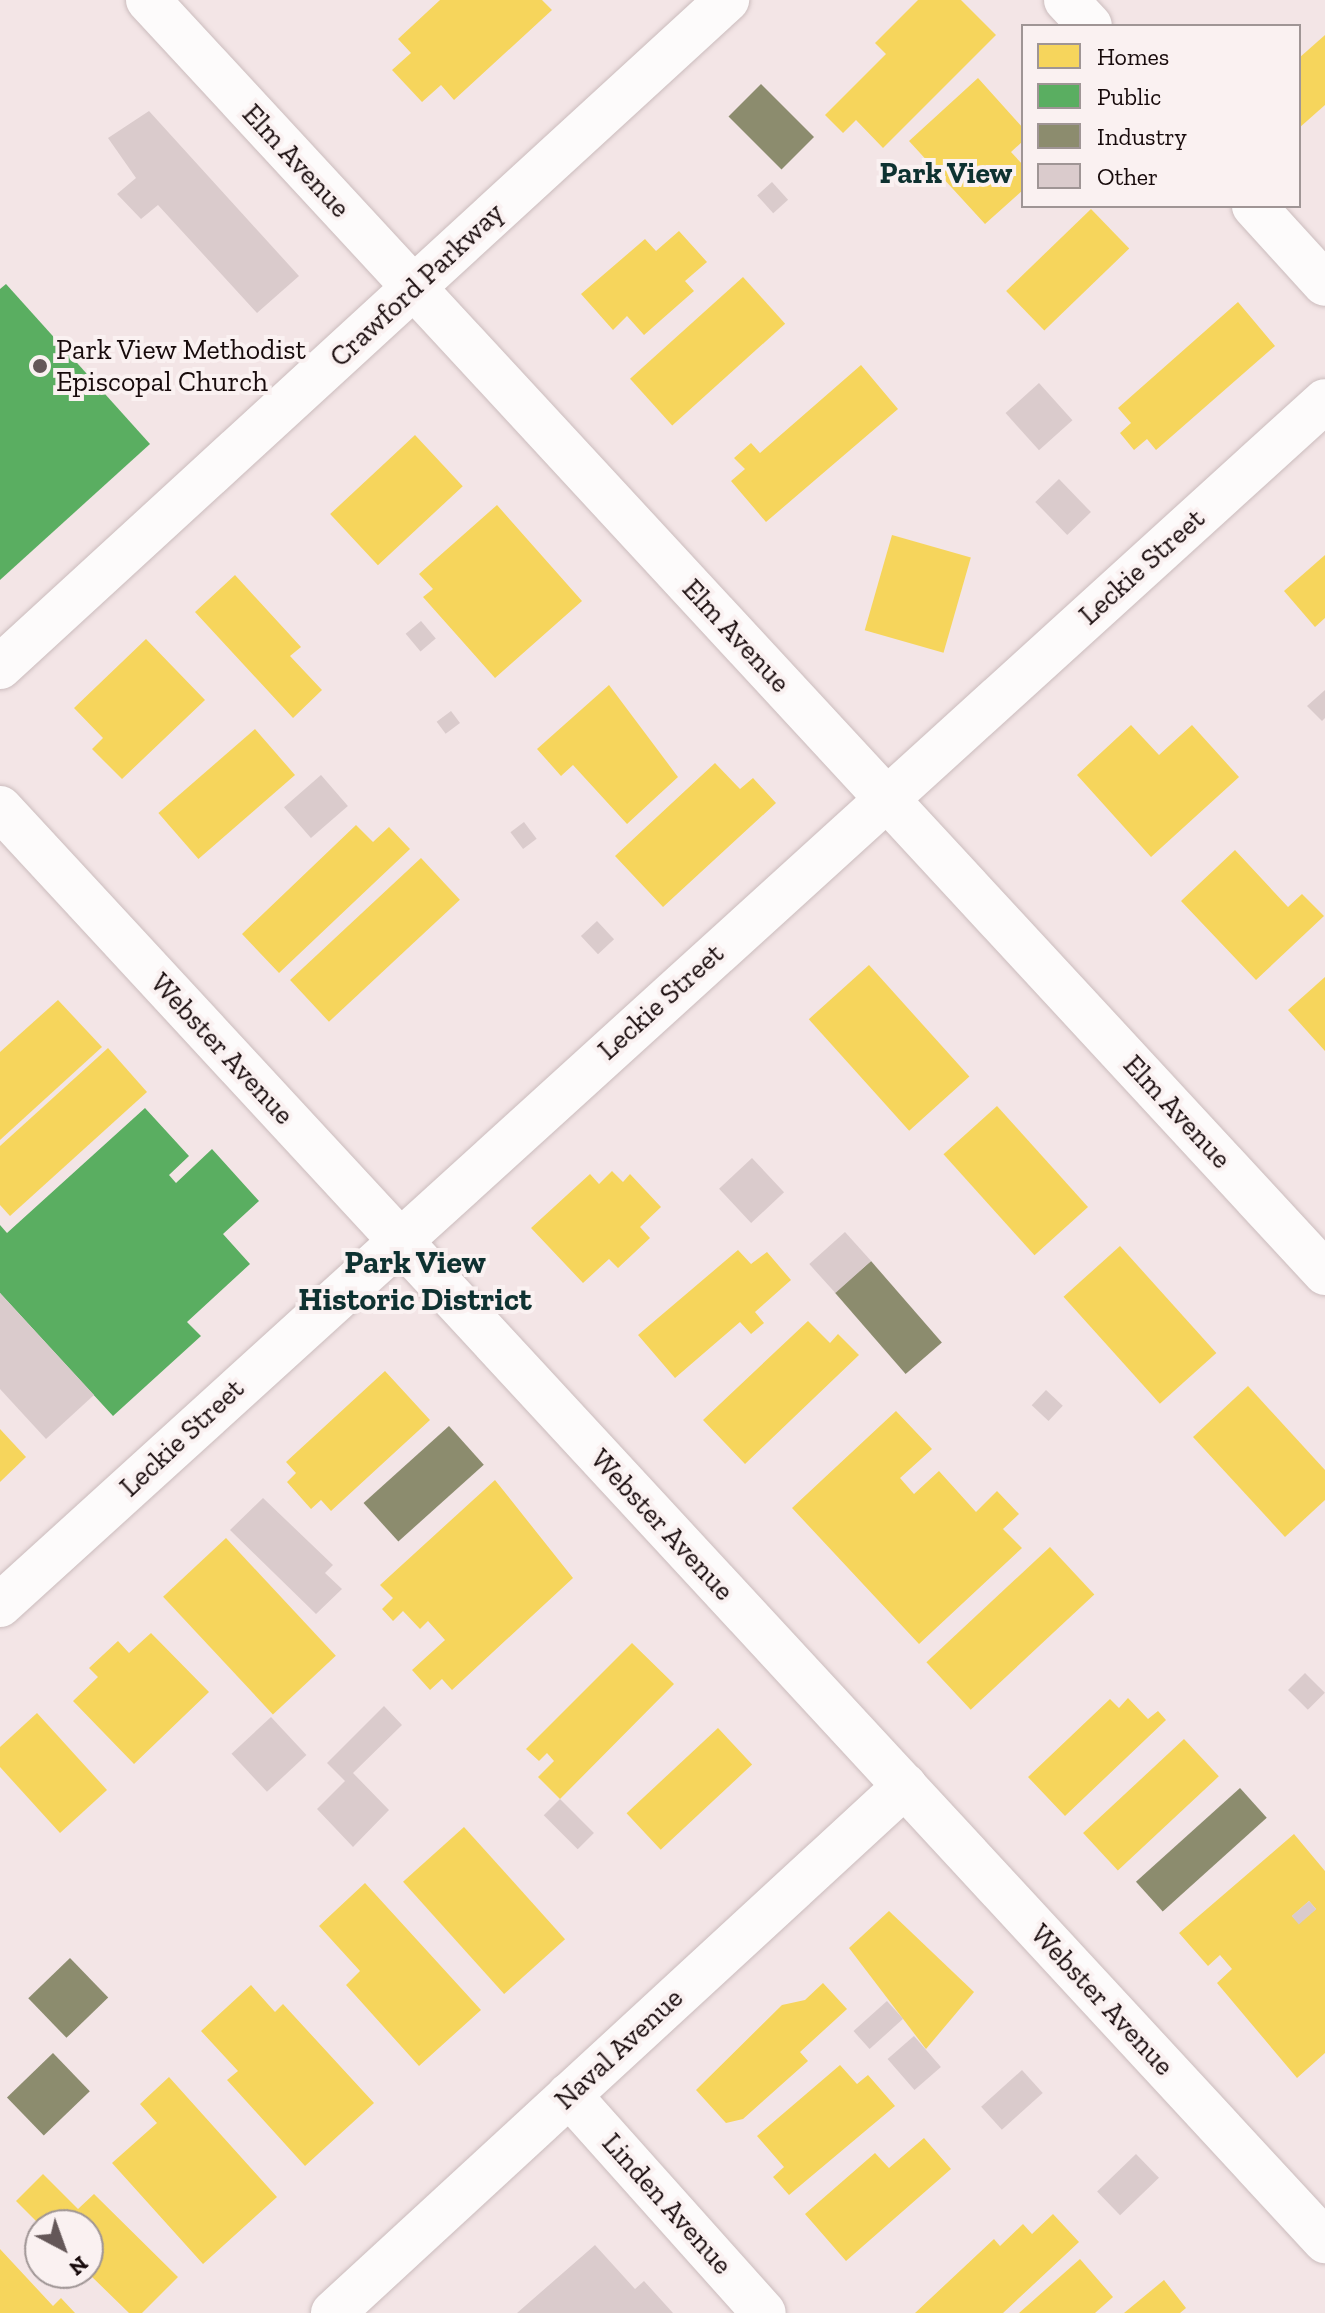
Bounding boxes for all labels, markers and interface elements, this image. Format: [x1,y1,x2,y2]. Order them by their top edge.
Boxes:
legend [1021,24,1301,208]
text: Homes [1097,42,1169,71]
text: Public [1097,82,1161,111]
street label: Elm Avenue [235,97,357,225]
text: Industry [1097,122,1187,151]
district label: Park View [879,155,1013,191]
text: Other [1097,162,1158,191]
street label: Crawford Parkway [323,196,511,374]
place label: Park View Methodist Episcopal Church [56,333,308,399]
marker: Park View Methodist Episcopal Church [31,357,49,375]
street label: Leckie Street [1072,502,1212,632]
street label: Elm Avenue [675,572,797,700]
street label: Leckie Street [591,937,731,1067]
street label: Webster Avenue [143,966,301,1132]
street label: Elm Avenue [1116,1048,1238,1176]
district label: Park View Historic District [298,1244,532,1319]
street label: Leckie Street [113,1372,251,1504]
street label: Webster Avenue [583,1442,741,1608]
street label: Webster Avenue [1023,1917,1181,2083]
street label: Naval Avenue [548,1981,690,2117]
street label: Linden Avenue [595,2126,739,2282]
north arrow [24,2209,104,2289]
text: N [64,2250,94,2282]

